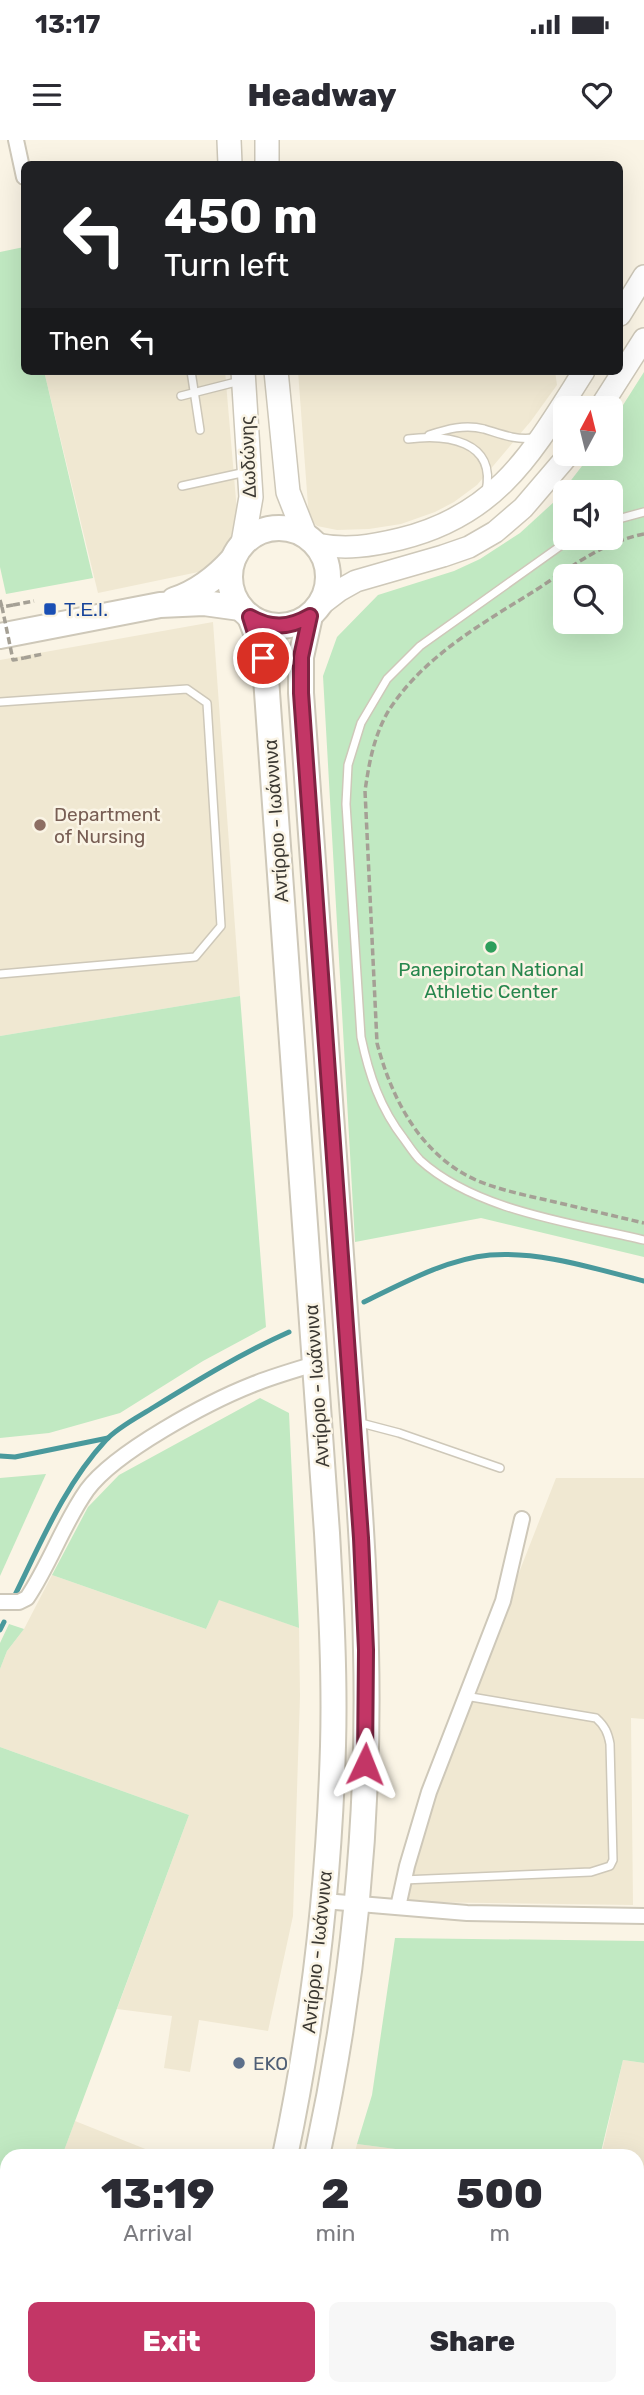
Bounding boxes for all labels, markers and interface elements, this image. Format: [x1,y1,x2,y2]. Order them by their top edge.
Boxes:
text: 13:17 [35,9,100,40]
icon: menu [28,76,66,114]
text: Headway [247,76,397,114]
icon: heart [578,76,616,114]
text: 450 m [164,187,318,245]
icon: left [49,189,140,280]
text: Turn left [164,246,289,284]
icon: left [124,322,162,360]
text: Then [49,326,110,357]
north arrow [553,396,623,466]
map controls [553,396,623,634]
street label: Δωδώνης [235,416,261,498]
button: sound [553,480,623,550]
button: search [553,564,623,634]
place label: Τ.Ε.Ι. [64,598,108,621]
marker: Τ.Ε.Ι. [42,601,58,617]
pin [233,628,293,688]
icon: arrive [244,639,282,677]
street label: Αντίρριο - Ιωάννινα [259,739,293,903]
place label: Department of Nursing [54,803,161,848]
marker: Department of Nursing [32,817,48,833]
marker: Panepirotan National Athletic Center [483,939,499,955]
place label: Panepirotan National Athletic Center [398,958,584,1003]
street label: Αντίρριο - Ιωάννινα [300,1304,334,1468]
position arrow [328,1727,402,1801]
street label: Αντίρριο - Ιωάννινα [297,1870,337,2034]
place label: EKO [253,2052,288,2075]
marker: EKO [231,2055,247,2071]
text: 13:19 [101,2169,215,2219]
text: 2 [321,2169,350,2219]
text: 500 [456,2169,543,2219]
text: Arrival [123,2219,192,2247]
text: min [315,2219,355,2247]
text: m [489,2219,510,2247]
button: Exit [28,2302,315,2382]
button: Share [329,2302,616,2382]

